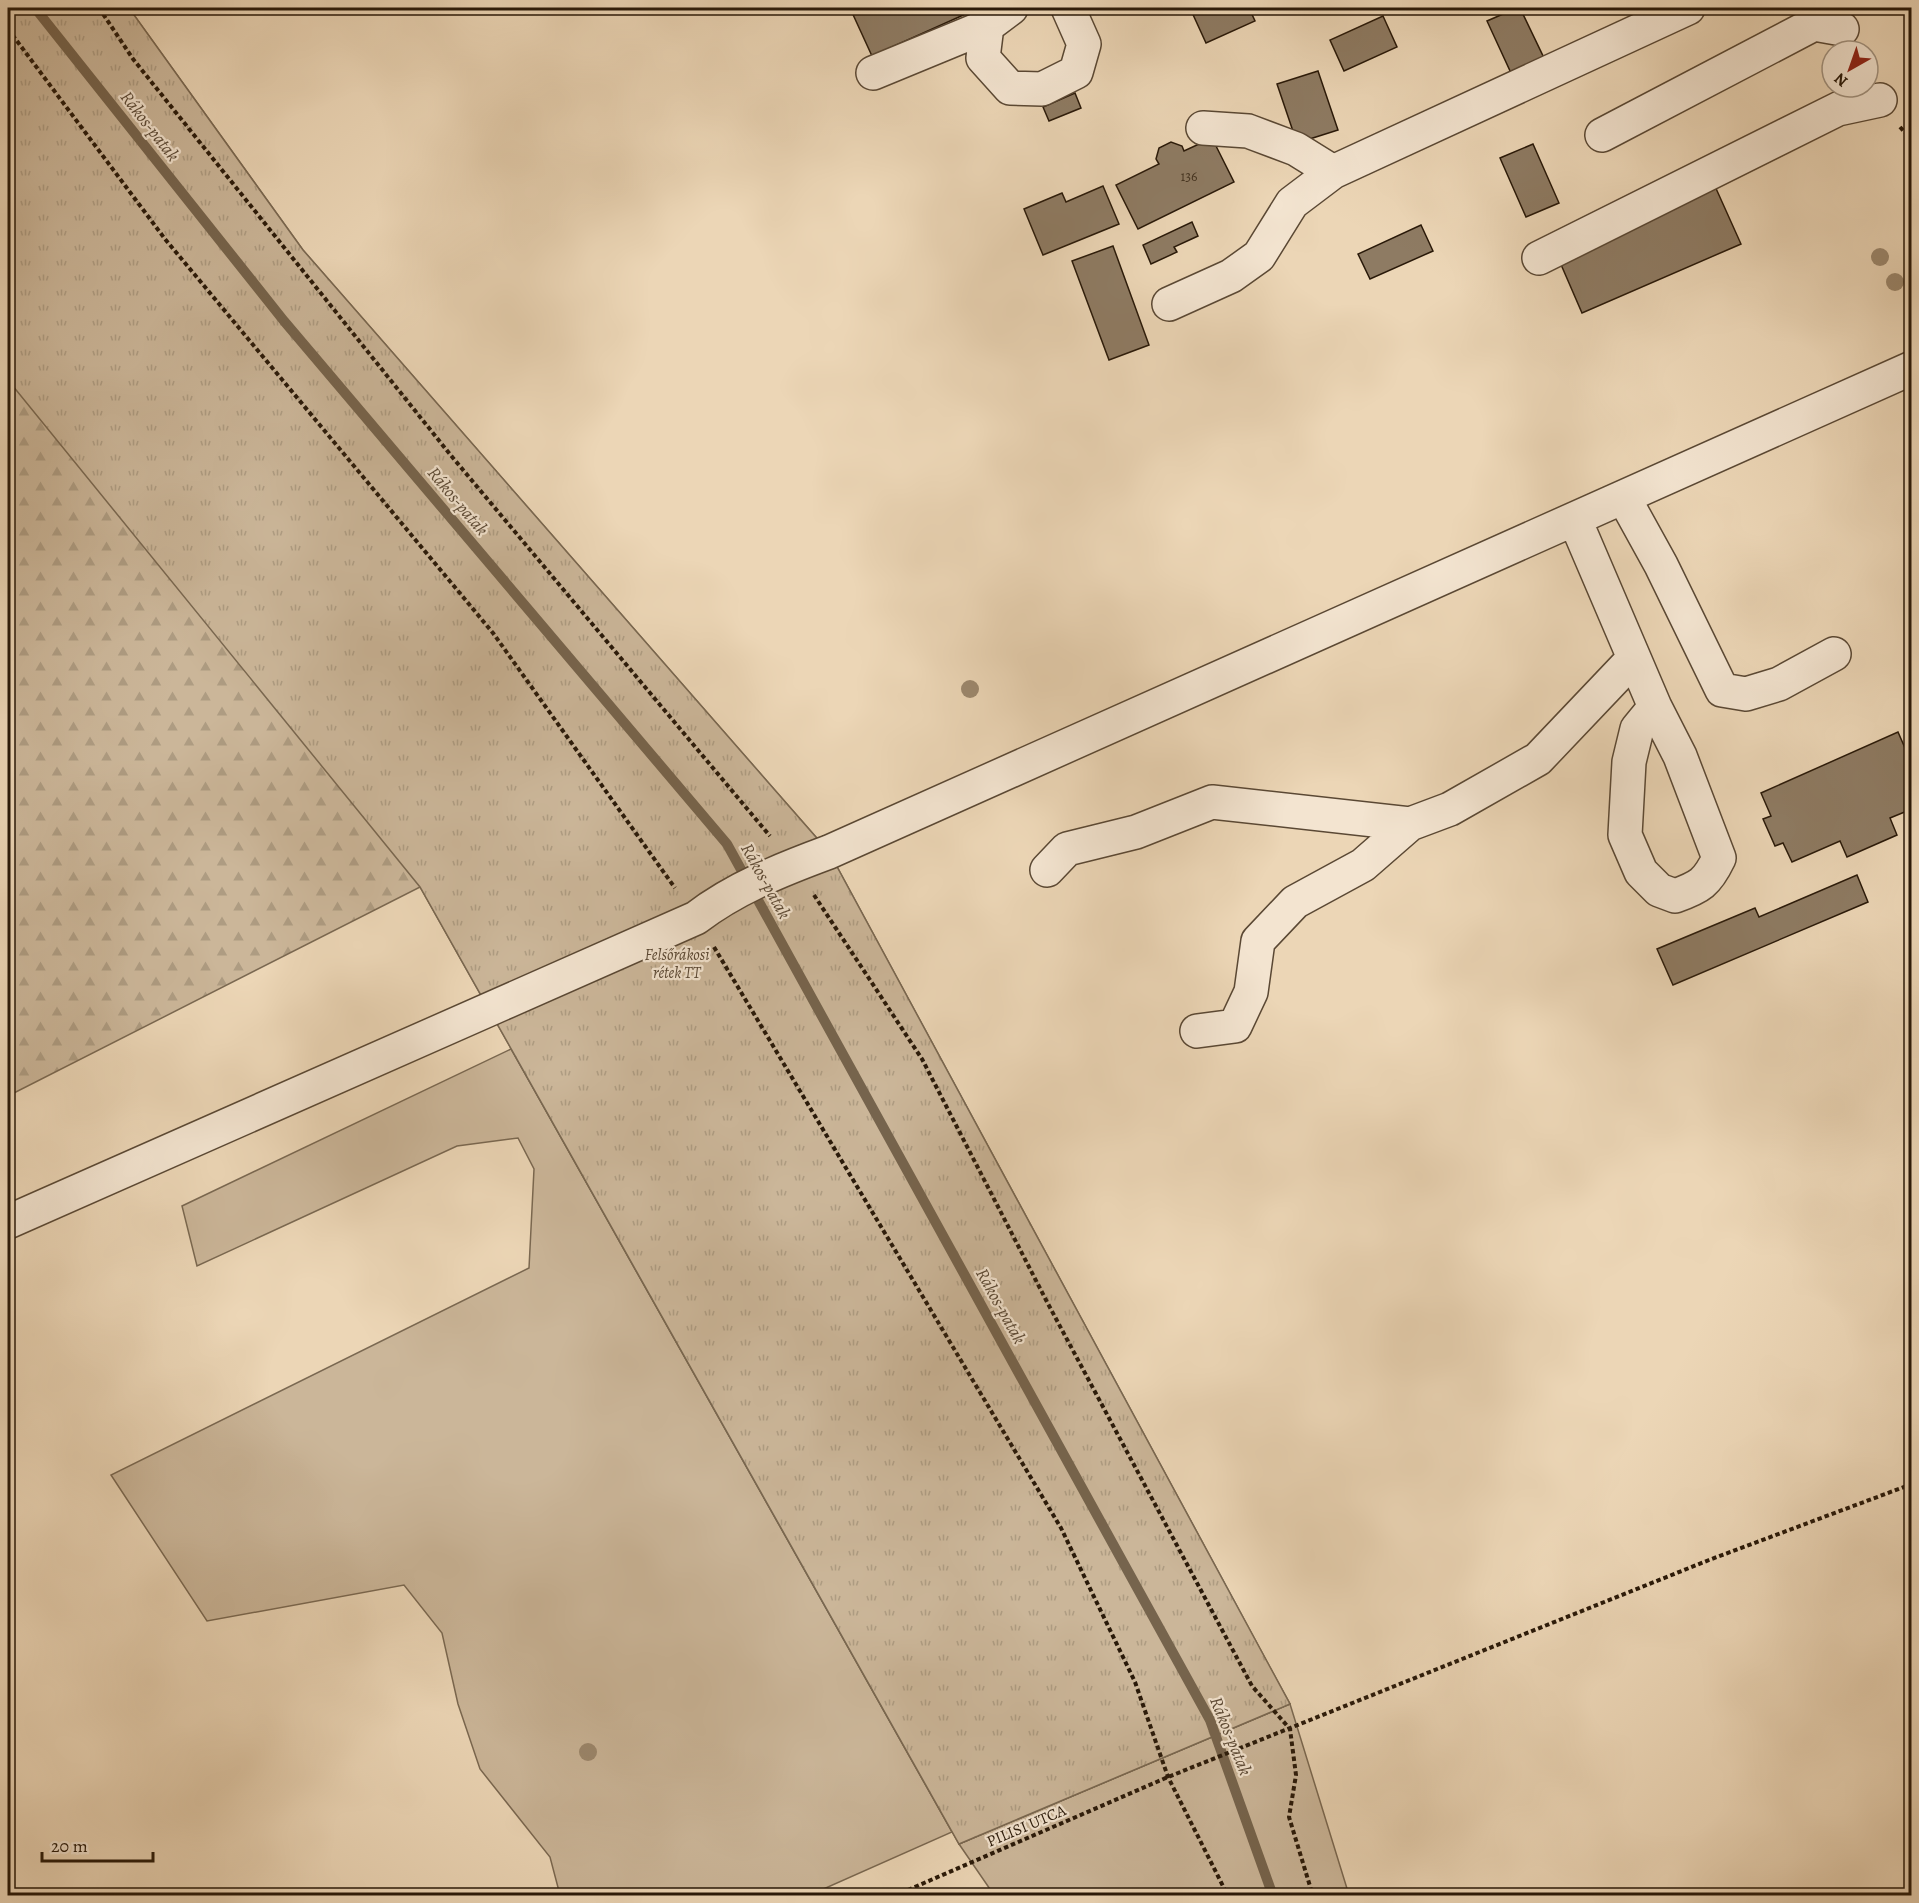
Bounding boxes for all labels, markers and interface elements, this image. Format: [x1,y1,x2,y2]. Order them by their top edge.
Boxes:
north arrow [1820,39,1880,99]
text: N [1829,67,1853,92]
water label: Rákos-patak [115,86,185,166]
house number: 136 [1180,167,1198,186]
water label: Rákos-patak [422,461,494,541]
water label: Rákos-patak [735,839,797,923]
park label: Felsőrákosi rétek TT [645,944,709,984]
water label: Rákos-patak [970,1264,1032,1348]
water label: Rákos-patak [1204,1693,1258,1779]
street label: PILISI UTCA [983,1799,1070,1853]
scale bar [42,1825,153,1863]
text: 20 m [51,1834,88,1858]

